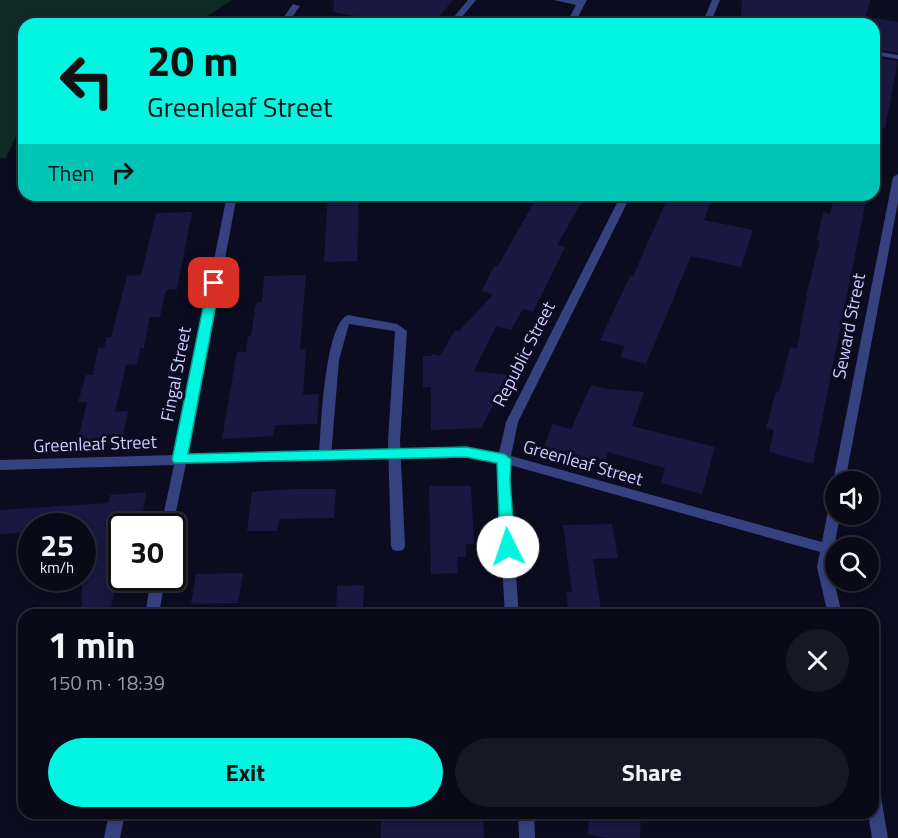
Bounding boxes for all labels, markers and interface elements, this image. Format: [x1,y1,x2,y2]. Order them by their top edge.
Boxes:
text: 20 m [147,28,239,92]
icon: left [48,42,126,120]
text: Greenleaf Street [147,86,332,127]
text: Then [48,156,94,190]
icon: right [106,156,139,189]
pin [188,257,239,308]
icon: arrive [197,266,230,299]
street label: Seward Street [825,270,872,381]
street label: Republic Street [485,296,562,411]
street label: Fingal Street [153,324,198,424]
street label: Greenleaf Street [33,428,158,459]
street label: Greenleaf Street [520,433,647,493]
map controls [825,471,879,591]
button: sound [825,471,879,525]
speed limit sign: 30 [108,513,186,591]
position arrow [476,515,540,579]
text: 25 [40,522,74,568]
button: search [825,537,879,591]
text: km/h [40,556,74,579]
text: 1 min [48,617,135,672]
button: close [786,629,849,692]
text: 150 m · 18:39 [48,667,165,698]
button: Exit [48,738,443,807]
button: Share [455,738,849,807]

